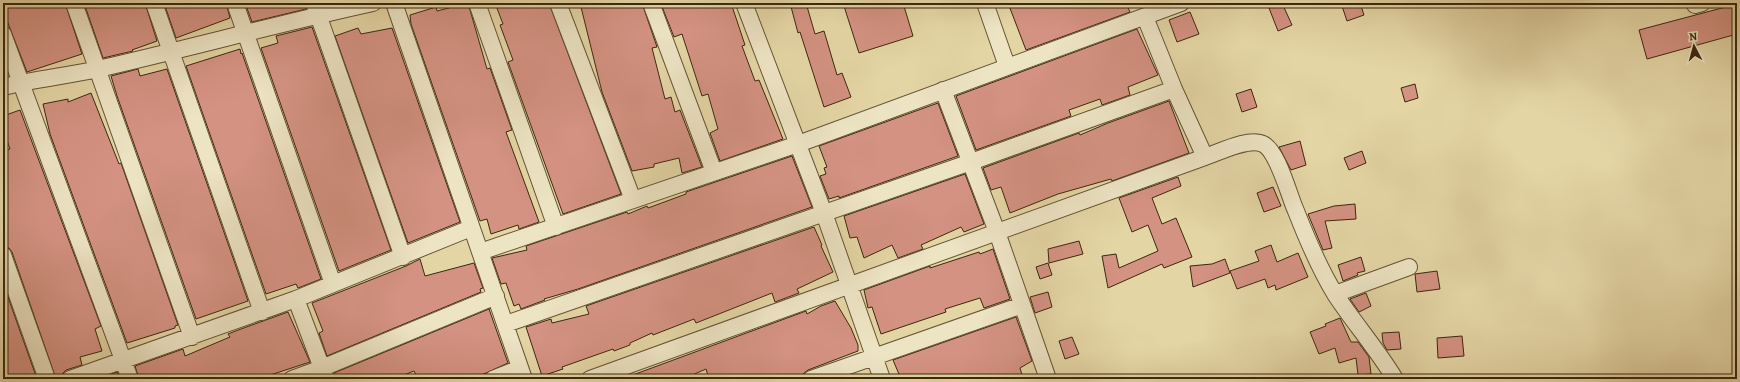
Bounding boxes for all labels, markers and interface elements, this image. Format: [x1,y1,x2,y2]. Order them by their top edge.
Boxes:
north arrow [1674,26,1714,66]
text: N [1688,29,1698,44]

